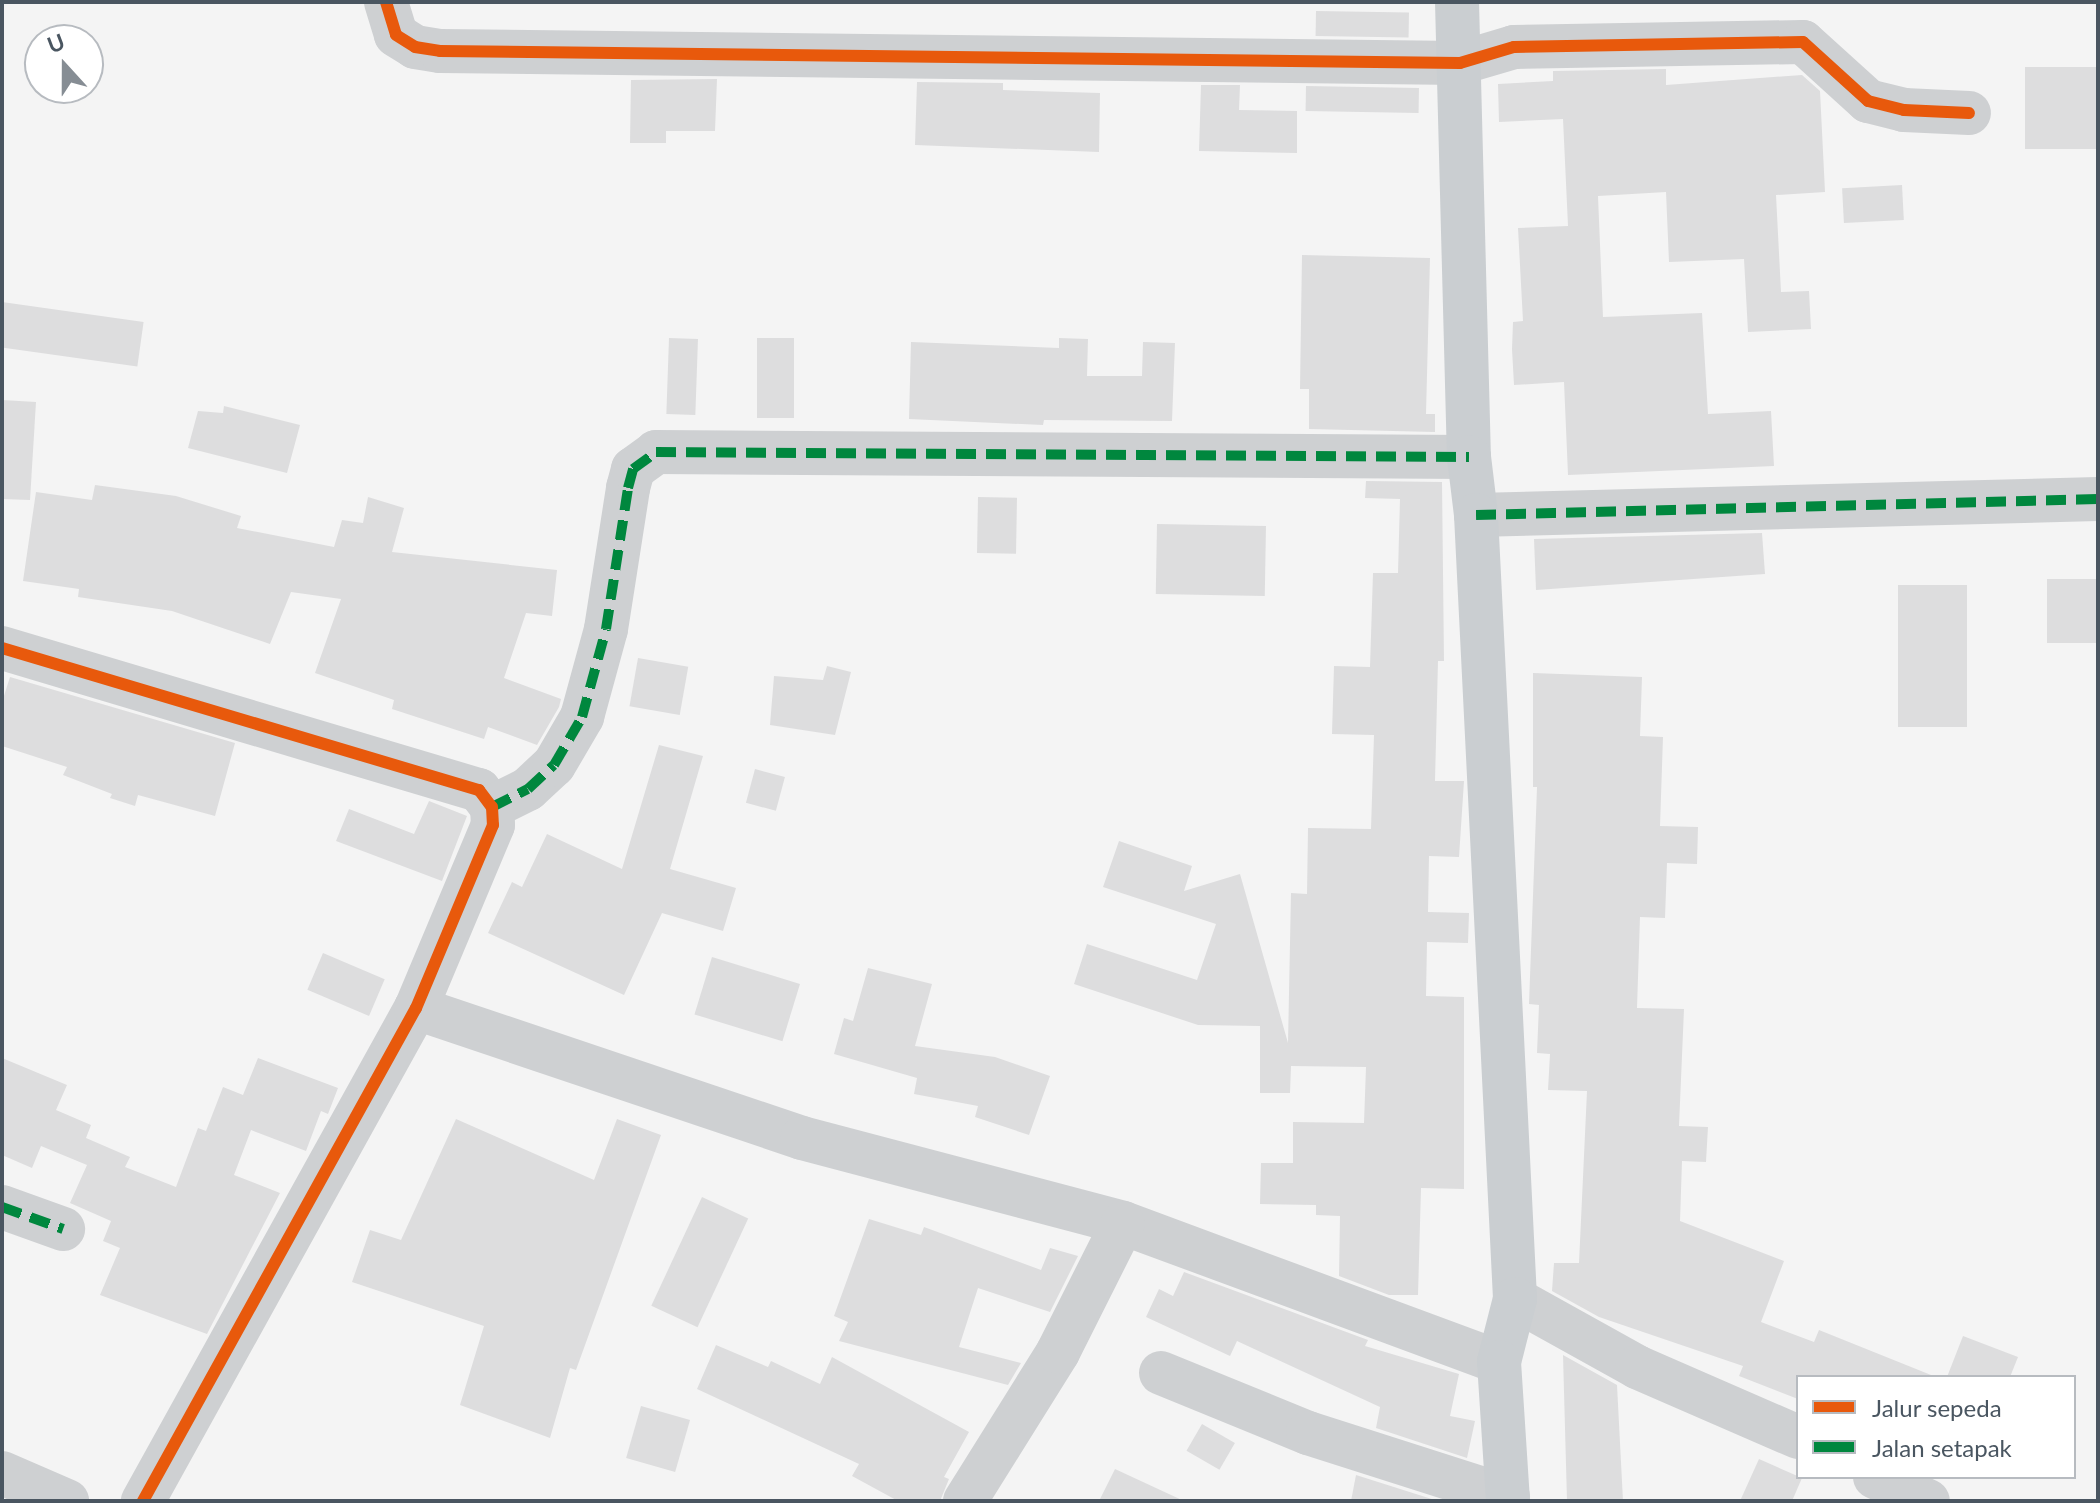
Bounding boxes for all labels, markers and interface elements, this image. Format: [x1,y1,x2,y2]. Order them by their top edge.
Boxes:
north arrow [24,24,104,104]
text: U [43,27,68,59]
legend [1796,1375,2076,1479]
text: Jalur sepeda [1872,1393,2002,1422]
text: Jalan setapak [1872,1433,2012,1462]

